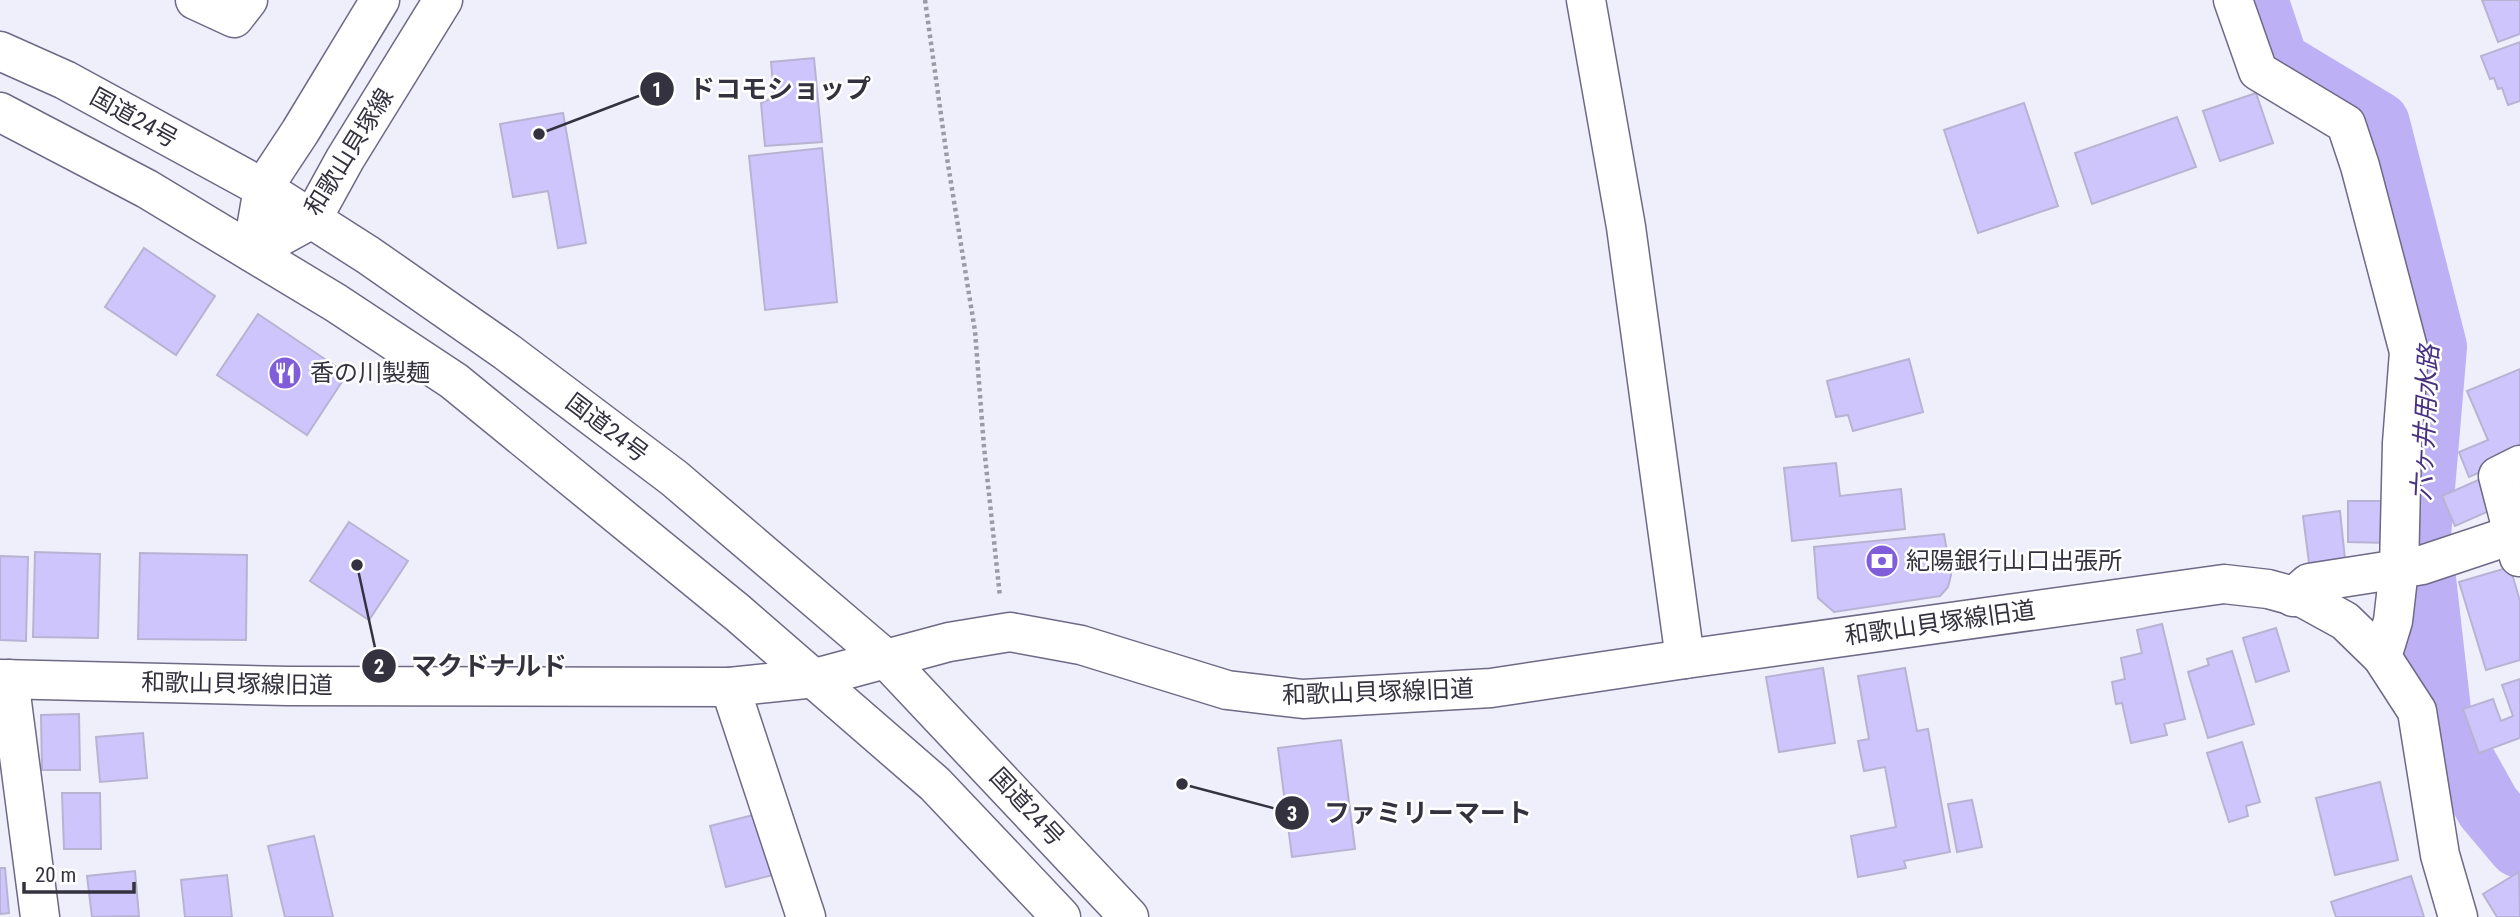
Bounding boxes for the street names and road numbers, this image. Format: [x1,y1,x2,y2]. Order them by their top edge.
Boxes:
street label: 国道24号 [85,83,183,153]
street label: 和歌山貝塚線 [299,84,399,220]
street label: 国道24号 [560,388,654,468]
street label: 和歌山貝塚線旧道 [1843,596,2037,650]
street label: 和歌山貝塚線旧道 [141,668,333,700]
street label: 和歌山貝塚線旧道 [1282,675,1474,709]
street label: 国道24号 [984,762,1070,852]

